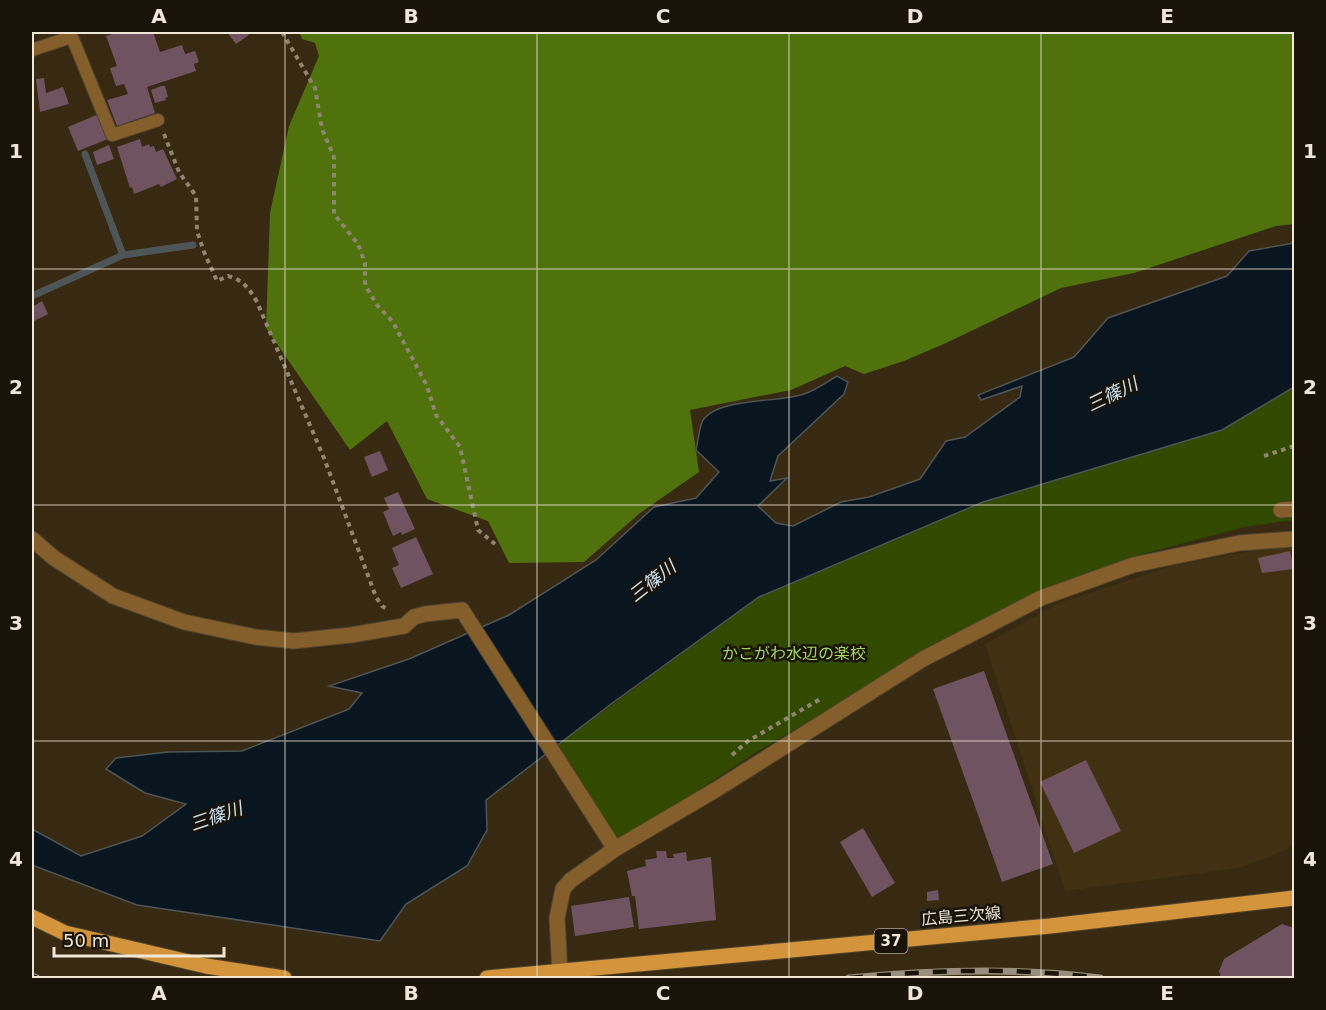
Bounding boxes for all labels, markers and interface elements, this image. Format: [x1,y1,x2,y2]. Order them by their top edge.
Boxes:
text: A [151,4,167,28]
text: B [403,4,419,28]
text: C [656,4,670,28]
text: D [907,4,923,28]
text: E [1160,4,1174,28]
text: 1 [9,139,23,163]
text: 1 [1303,139,1317,163]
water label: 三篠川 [1083,372,1143,415]
text: 2 [9,375,23,399]
text: 2 [1303,375,1317,399]
water label: 三篠川 [624,555,681,606]
text: 3 [9,611,23,635]
text: 3 [1303,611,1317,635]
park label: かこがわ水辺の楽校 [722,644,866,663]
water label: 三篠川 [187,797,247,835]
text: 4 [9,847,23,871]
text: 4 [1303,847,1317,871]
street label: 広島三次線 [920,903,1002,929]
scale bar [54,920,224,958]
road number: 37 [874,929,908,953]
text: 50 m [63,930,109,951]
text: A [151,981,167,1005]
text: B [403,981,419,1005]
text: C [656,981,670,1005]
text: D [907,981,923,1005]
text: E [1160,981,1174,1005]

